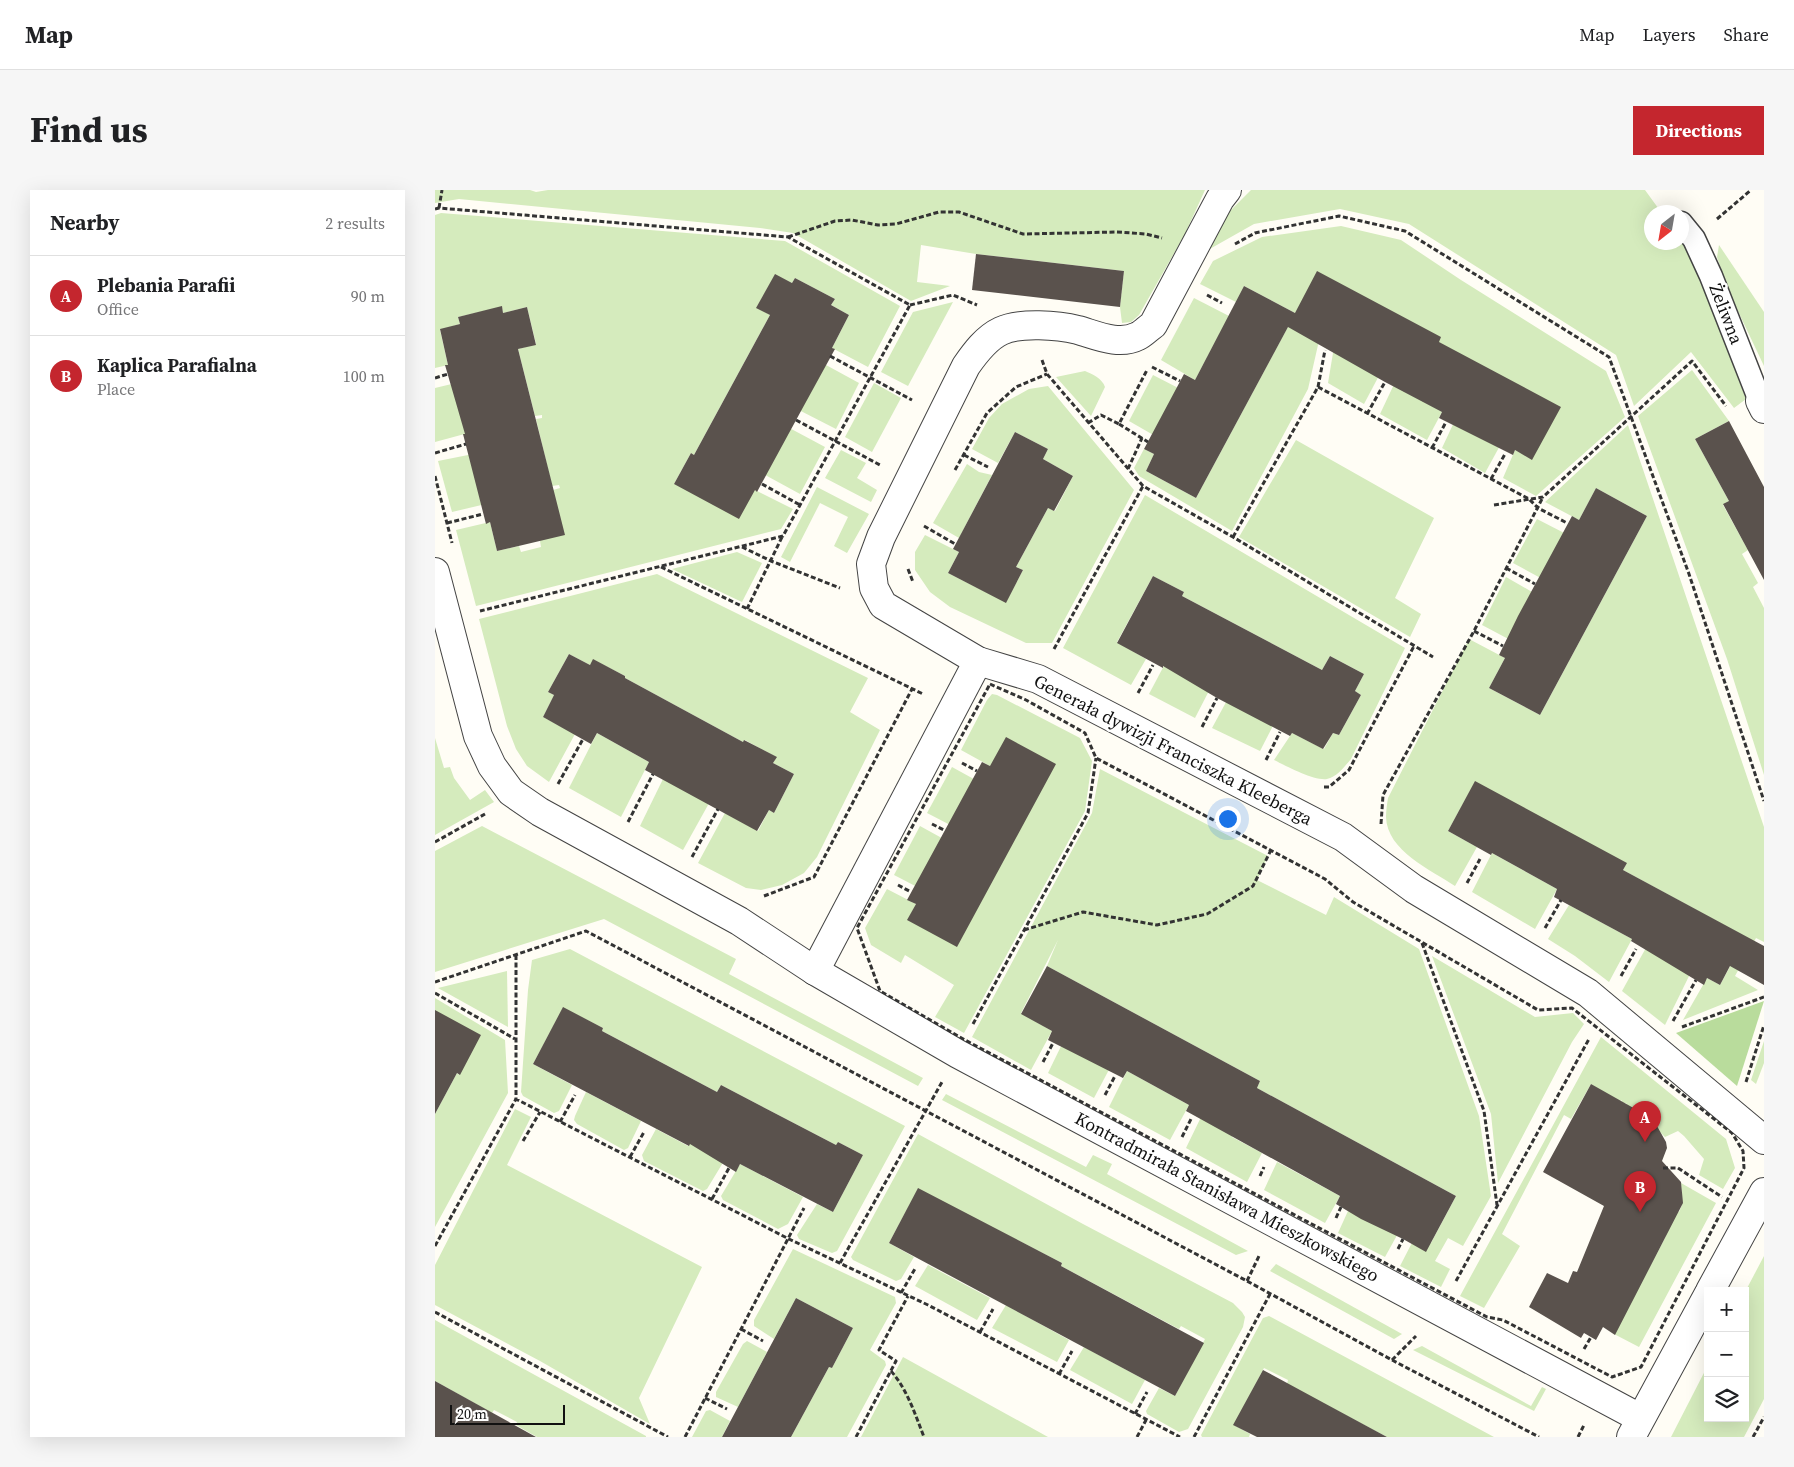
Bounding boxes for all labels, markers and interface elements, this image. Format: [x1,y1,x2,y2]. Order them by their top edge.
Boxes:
text: Map [25,18,73,51]
text: Map [1579,22,1614,47]
text: Layers [1642,22,1695,47]
text: Share [1723,22,1769,47]
text: Find us [30,106,148,154]
button: Directions [1633,106,1764,155]
north arrow [1644,205,1689,250]
text: Nearby [50,208,120,237]
text: 2 results [325,212,385,234]
text: Plebania Parafii [97,272,235,298]
street label: Żeliwna [1703,280,1750,349]
text: A [61,285,71,307]
text: 90 m [351,285,385,307]
text: Office [97,298,139,320]
text: Kaplica Parafialna [97,352,257,378]
text: B [61,365,71,387]
text: 100 m [343,365,385,387]
text: Place [97,378,135,400]
street label: Generała dywizji Franciszka Kleeberga [1030,668,1318,831]
your location [1215,806,1241,832]
pin: A [1629,1101,1661,1142]
street label: Kontradmirała Stanisława Mieszkowskiego [1071,1105,1384,1288]
pin: B [1624,1171,1656,1212]
map controls [1704,1287,1749,1422]
button: + [1704,1287,1749,1332]
button: − [1704,1332,1749,1377]
button: layers [1704,1377,1749,1422]
scale bar [450,1402,565,1425]
text: 20 m [457,1404,487,1424]

